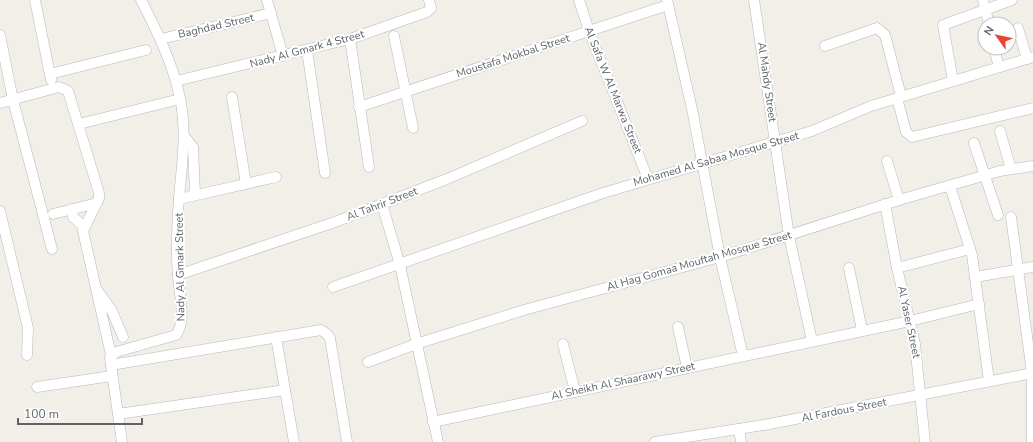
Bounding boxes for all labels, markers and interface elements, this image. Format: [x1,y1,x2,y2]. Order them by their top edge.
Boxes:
street label: Baghdad Street [177,10,256,42]
north arrow [977,16,1017,56]
text: N [981,23,998,38]
street label: Al Safa W Al Marwa Street [581,24,645,156]
street label: Nady Al Gmark 4 Street [248,26,366,72]
street label: Moustafa Mokbal Street [454,31,572,81]
street label: Al Mahdy Street [754,41,780,123]
street label: Mohamed Al Sabaa Mosque Street [631,128,801,190]
street label: Al Tahrir Street [344,183,420,224]
street label: Nady Al Gmark Street [172,212,188,321]
street label: Al Hag Gomaa Mouftah Mosque Street [605,227,793,295]
street label: Al Yaser Street [894,284,924,360]
street label: Al Sheikh Al Shaarawy Street [550,358,696,404]
street label: Al Fardous Street [800,394,888,426]
scale bar [18,400,142,426]
text: 100 m [24,406,59,422]

